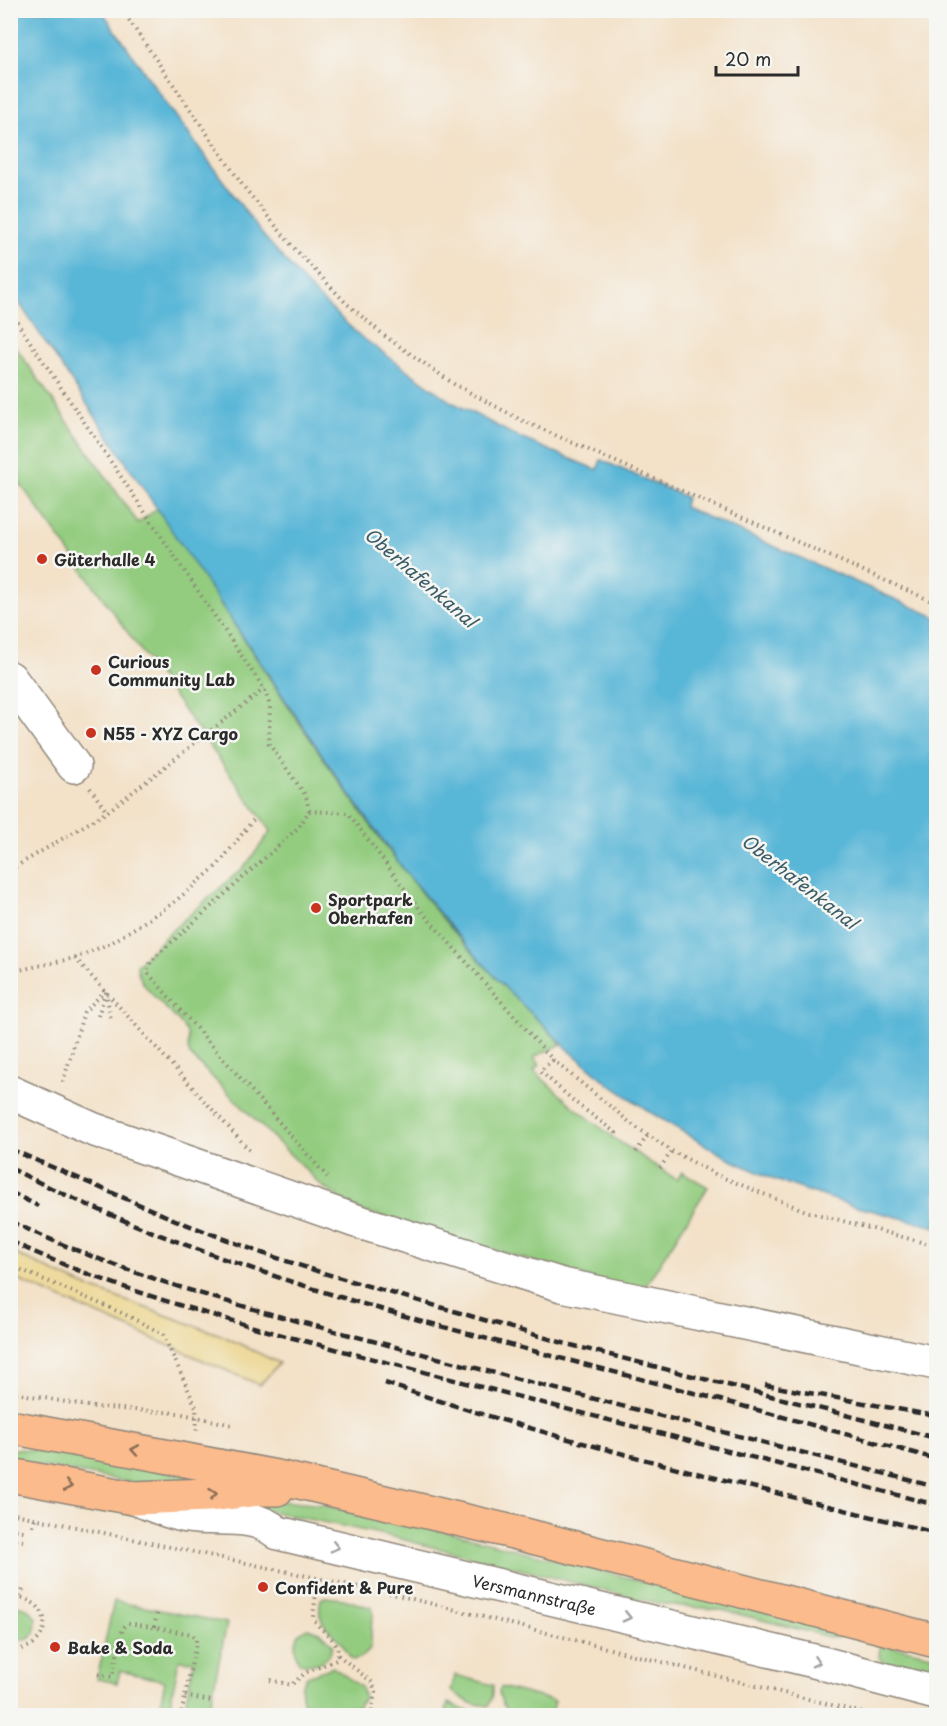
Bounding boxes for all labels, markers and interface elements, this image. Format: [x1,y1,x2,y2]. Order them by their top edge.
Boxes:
scale bar [716,39,798,77]
text: 20 m [725,45,771,72]
water label: Oberhafenkanal [359,521,485,635]
place label: Güterhalle 4 [54,547,156,571]
marker: Güterhalle 4 [35,552,49,566]
place label: Curious Community Lab [108,649,236,691]
marker: Curious Community Lab [89,663,103,677]
place label: N55 - XYZ Cargo [103,721,239,745]
marker: N55 - XYZ Cargo [84,726,98,740]
water label: Oberhafenkanal [736,827,866,937]
place label: Sportpark Oberhafen [328,887,413,929]
marker: Sportpark Oberhafen [309,901,323,915]
one-way arrow [130,1444,140,1457]
one-way arrow [63,1479,73,1492]
one-way arrow [208,1489,217,1501]
one-way arrow [330,1539,340,1552]
street label: Versmannstraße [470,1568,599,1621]
place label: Confident & Pure [275,1575,413,1599]
marker: Confident & Pure [256,1580,270,1594]
one-way arrow [622,1609,632,1622]
place label: Bake & Soda [67,1635,173,1659]
marker: Bake & Soda [48,1640,62,1654]
one-way arrow [811,1655,821,1668]

